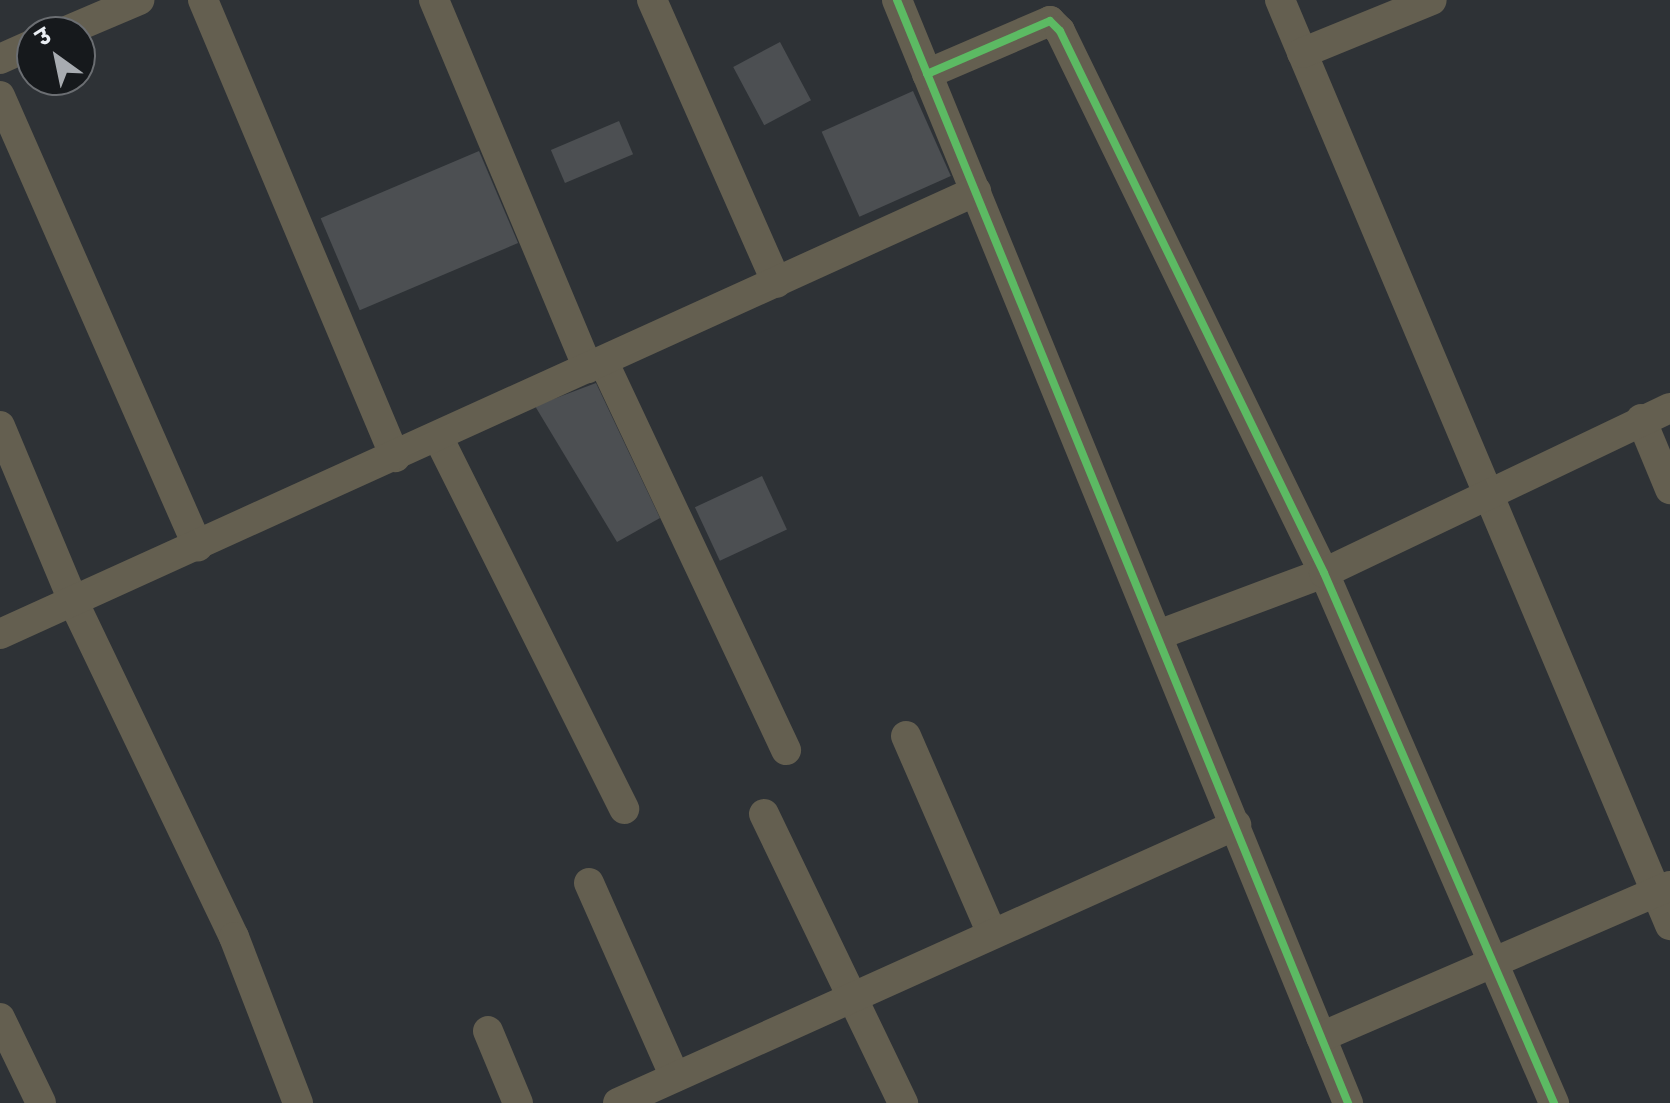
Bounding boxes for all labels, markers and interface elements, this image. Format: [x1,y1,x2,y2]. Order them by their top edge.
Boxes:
north arrow [16,16,96,96]
text: उ [30,21,57,54]

